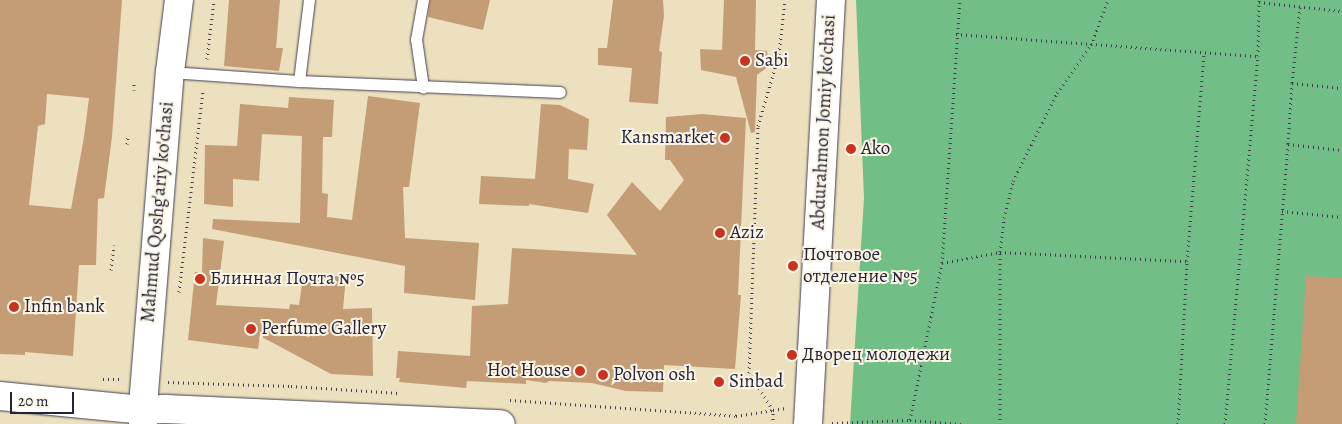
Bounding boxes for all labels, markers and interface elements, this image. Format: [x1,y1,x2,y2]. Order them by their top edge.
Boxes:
street label: Abdurahmon Jomiy ko'chasi [807,14,841,230]
place label: Sabi [755,50,789,72]
marker: Sabi [739,55,751,67]
street label: Mahmud Qoshg'ariy ko'chasi [137,100,179,324]
place label: Kansmarket [621,127,715,149]
marker: Kansmarket [719,132,731,144]
place label: Ako [861,138,890,160]
marker: Ako [845,143,857,155]
place label: Aziz [730,222,764,244]
marker: Aziz [714,227,726,239]
place label: Почтовое отделение №5 [803,244,918,288]
marker: Почтовое отделение №5 [787,260,799,272]
place label: Блинная Почта №5 [210,268,365,290]
marker: Блинная Почта №5 [194,273,206,285]
place label: Infin bank [24,296,105,318]
marker: Infin bank [8,301,20,313]
place label: Perfume Gallery [261,318,386,340]
marker: Perfume Gallery [245,323,257,335]
place label: Дворец молодежи [802,344,950,366]
marker: Дворец молодежи [786,349,798,361]
place label: Hot House [487,360,570,382]
place label: Polvon osh [613,364,696,386]
marker: Hot House [574,365,586,377]
marker: Polvon osh [597,369,609,381]
place label: Sinbad [729,371,783,393]
marker: Sinbad [713,376,725,388]
scale bar [12,382,76,414]
text: 20 m [18,391,49,411]

